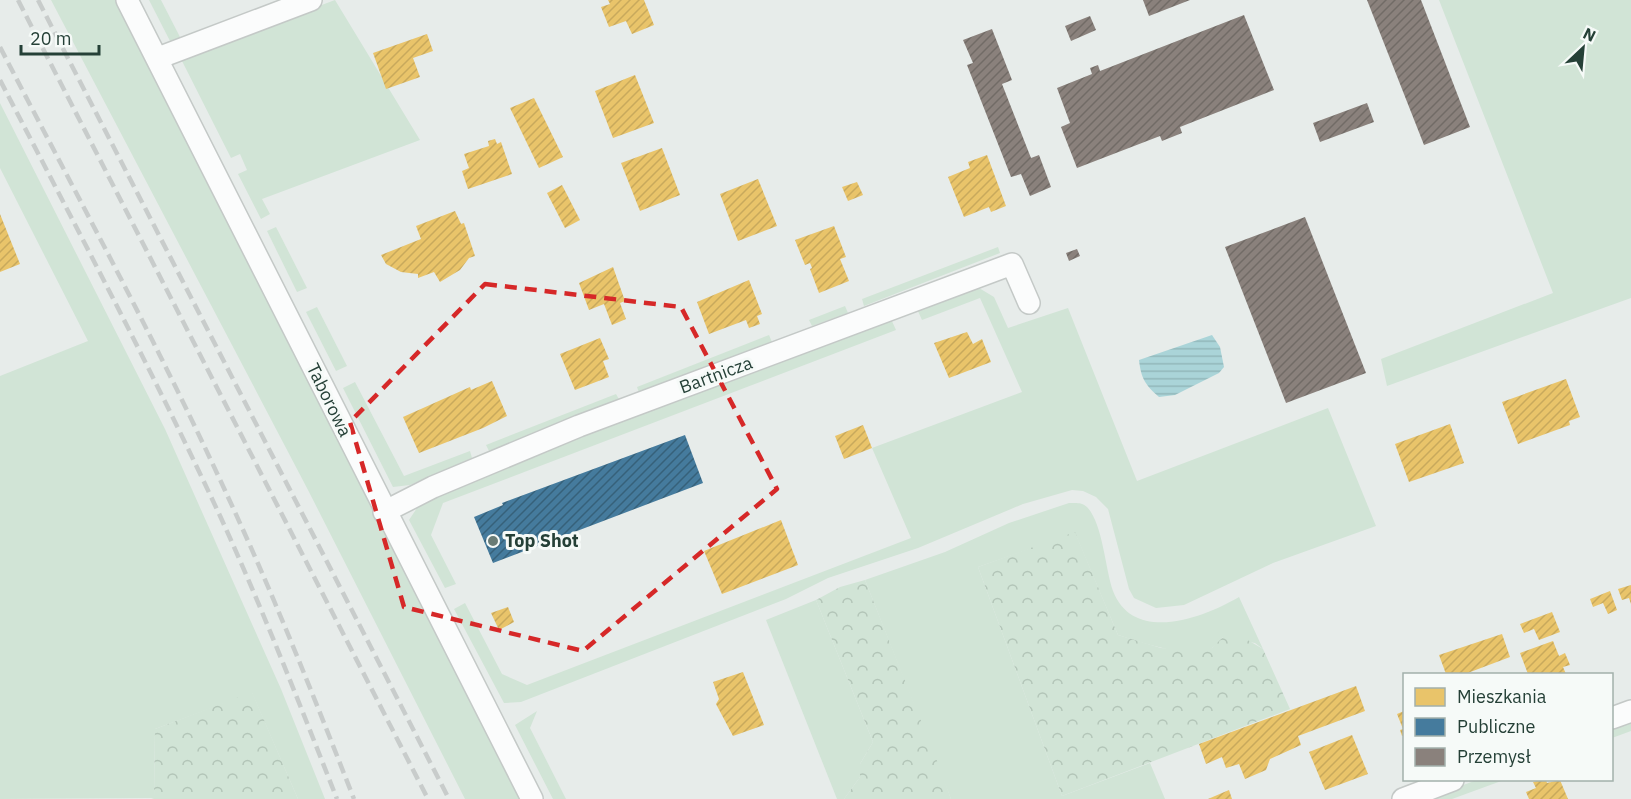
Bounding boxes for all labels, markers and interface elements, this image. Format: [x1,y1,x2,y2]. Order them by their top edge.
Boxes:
scale bar [21,18,99,56]
north arrow [1553,18,1613,78]
text: N [1580,23,1599,46]
text: 20 m [30,27,72,50]
street label: Bartnicza [676,351,756,398]
street label: Taborowa [302,359,357,441]
place label: Top Shot [505,529,579,552]
marker: Top Shot [486,534,500,548]
legend [1403,673,1613,781]
text: Mieszkania [1457,685,1547,708]
text: Publiczne [1457,715,1536,738]
text: Przemysł [1457,745,1531,768]

